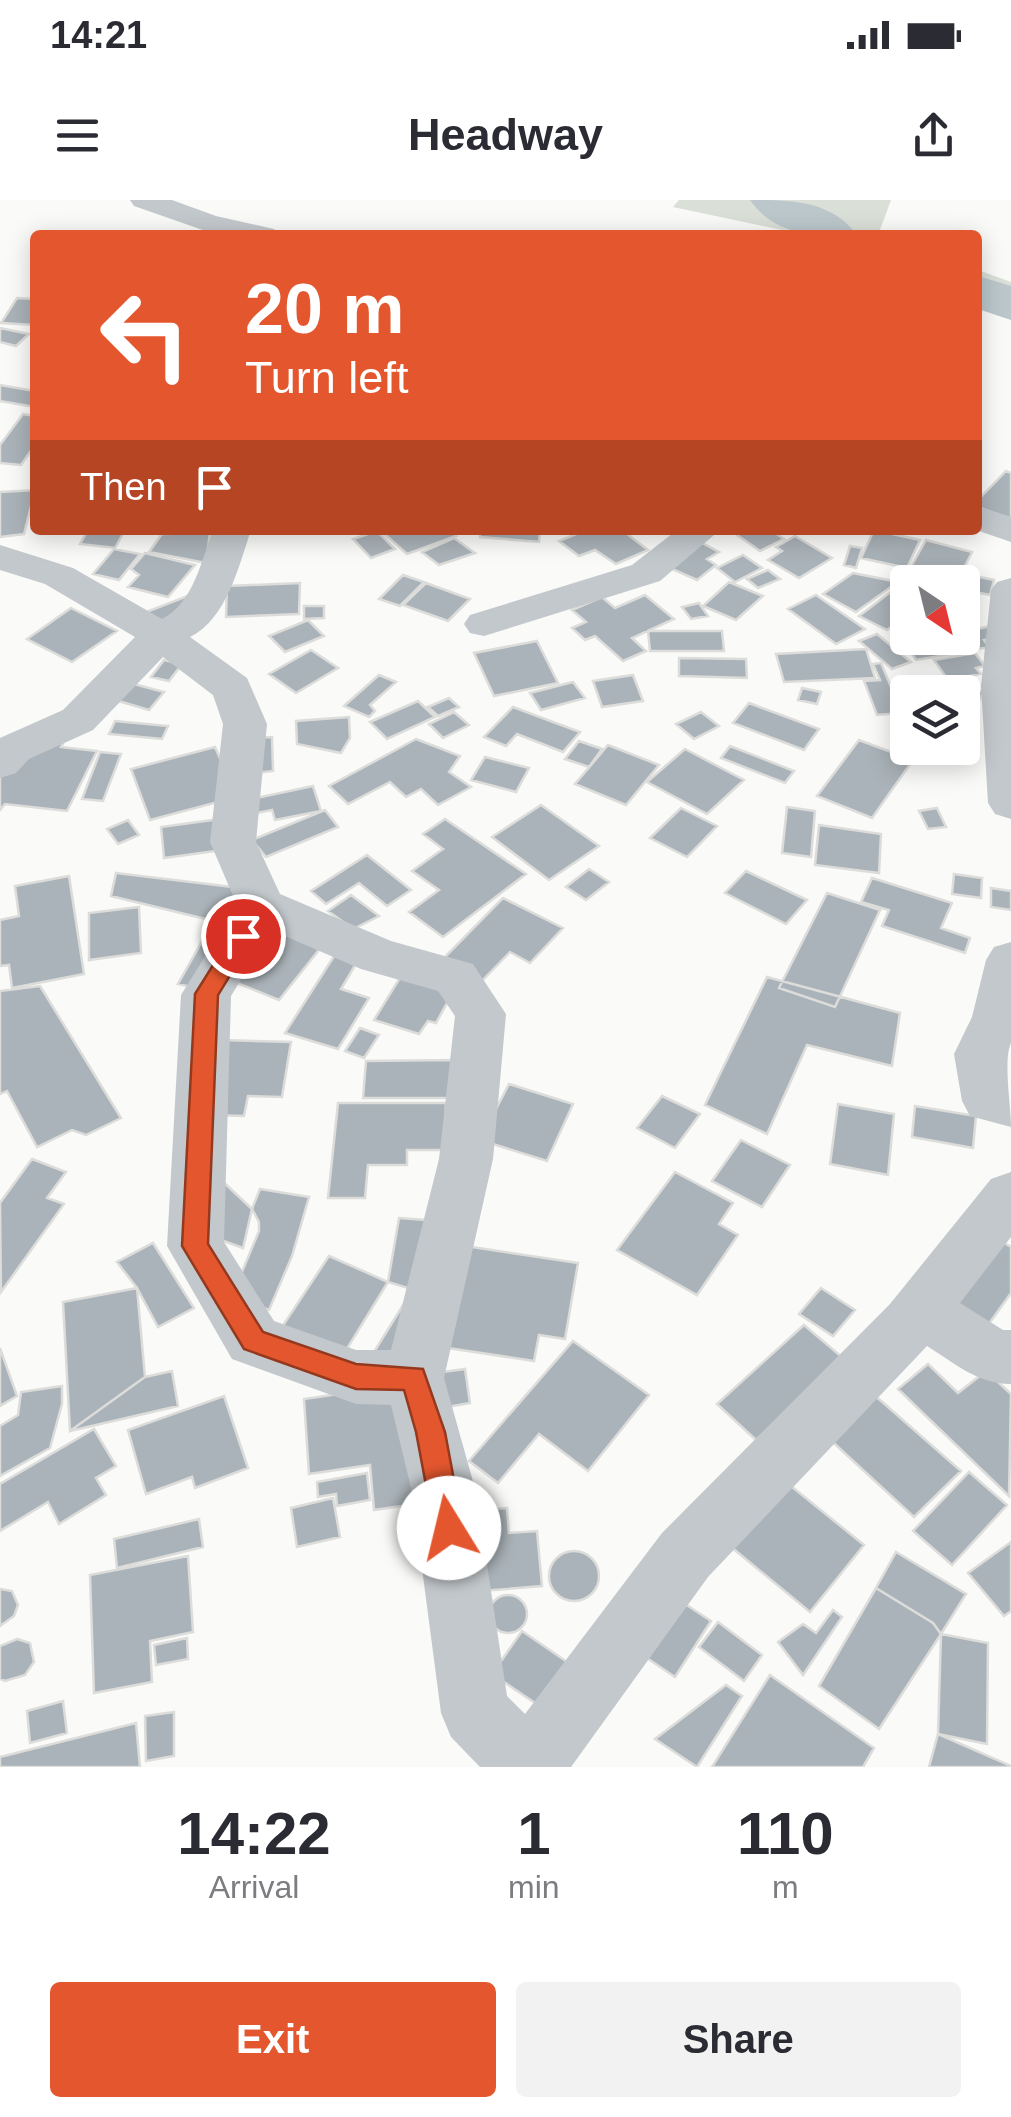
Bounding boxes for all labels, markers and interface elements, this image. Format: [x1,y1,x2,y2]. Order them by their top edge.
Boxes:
text: 14:21 [50,14,147,56]
icon: menu [50,108,105,163]
icon: share [906,108,961,163]
text: Headway [408,109,603,160]
icon: left [80,270,210,400]
text: 20 m [245,270,405,348]
text: Turn left [245,352,408,403]
icon: arrive [187,460,242,515]
text: Then [80,466,167,508]
north arrow [890,565,980,655]
map controls [890,565,980,765]
button: layers [890,675,980,765]
pin [201,894,286,979]
icon: arrive [216,909,271,964]
position arrow [397,1476,501,1580]
text: 14:22 [177,1800,331,1867]
text: 1 [517,1800,551,1867]
text: 110 [737,1800,834,1867]
text: Arrival [209,1869,299,1905]
text: min [508,1869,560,1905]
text: m [772,1869,799,1905]
button: Exit [50,1982,496,2097]
button: Share [516,1982,961,2097]

